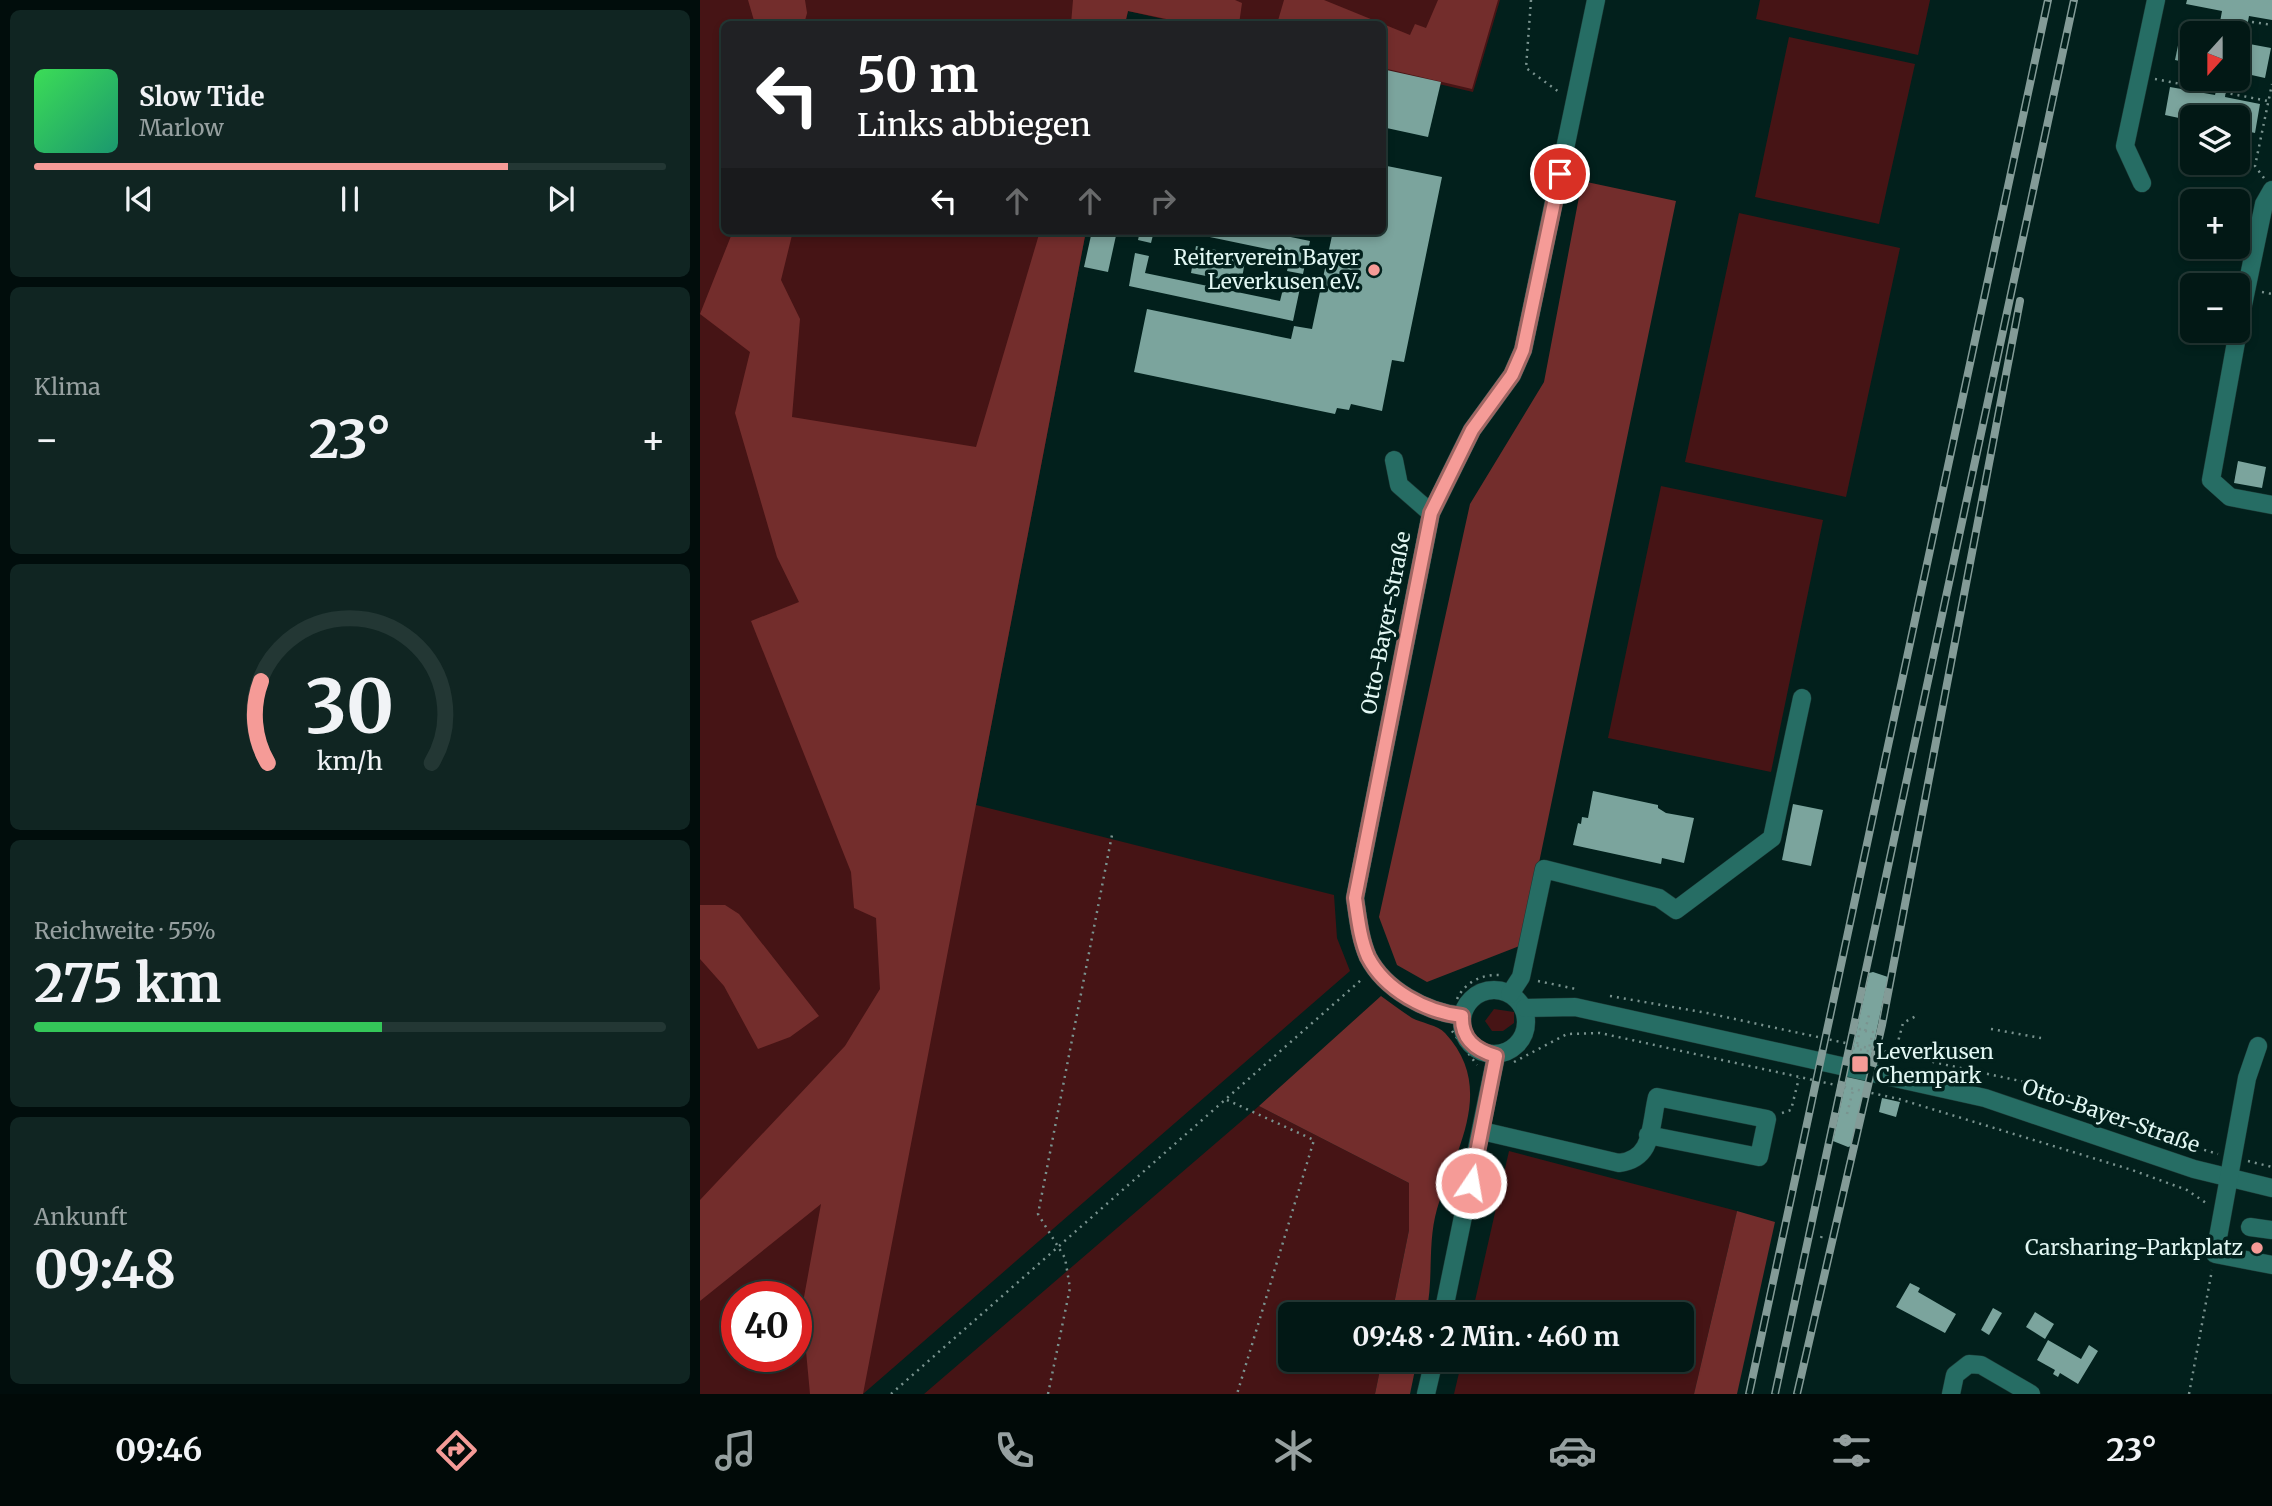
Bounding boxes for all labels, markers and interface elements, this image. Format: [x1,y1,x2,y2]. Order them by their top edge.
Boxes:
north arrow [2180,21,2250,91]
map controls [2180,21,2250,343]
text: 50 m [857,44,978,105]
icon: left [742,49,833,140]
text: Slow Tide [139,80,265,113]
text: Links abbiegen [857,105,1091,145]
button: layers [2180,105,2250,175]
text: Marlow [139,113,224,142]
pin [1530,144,1590,204]
icon: arrive [1541,155,1579,193]
icon: previous [120,180,158,218]
icon: pause [331,180,369,218]
icon: next [542,180,580,218]
icon: left [925,182,963,220]
icon: ahead [998,182,1036,220]
icon: ahead [1071,182,1109,220]
icon: right [1144,182,1182,220]
button: + [2180,189,2250,259]
place label: Reiterverein Bayer Leverkusen e.V. [1173,244,1360,295]
marker: Reiterverein Bayer Leverkusen e.V. [1366,262,1382,278]
button: − [2180,273,2250,343]
text: Klima [34,372,101,401]
text: 23° [309,407,391,472]
text: − [34,416,59,463]
text: + [641,416,666,463]
street label: Otto-Bayer-Straße [1355,529,1417,717]
text: 30 [305,661,395,753]
text: km/h [317,745,383,777]
text: Reichweite · 55% [34,916,216,945]
text: 275 km [34,951,221,1016]
place label: Leverkusen Chempark [1876,1038,1994,1089]
marker: Leverkusen Chempark [1850,1054,1870,1074]
street label: Otto-Bayer-Straße [2019,1073,2203,1159]
position arrow [1434,1146,1508,1220]
text: Ankunft [34,1202,127,1231]
place label: Carsharing-Parkplatz [2025,1234,2243,1261]
text: 09:48 [34,1237,176,1302]
marker: Carsharing-Parkplatz [2249,1240,2265,1256]
speed limit sign: 40 [721,1281,812,1372]
text: 09:48 · 2 Min. · 460 m [1352,1320,1620,1353]
icon: directions [432,1426,481,1475]
icon: music [711,1426,760,1475]
icon: phone [990,1426,1039,1475]
icon: climate [1269,1426,1318,1475]
icon: car [1548,1426,1597,1475]
icon: filters [1827,1426,1876,1475]
text: 09:46 [115,1430,202,1470]
text: 23° [2106,1430,2157,1470]

